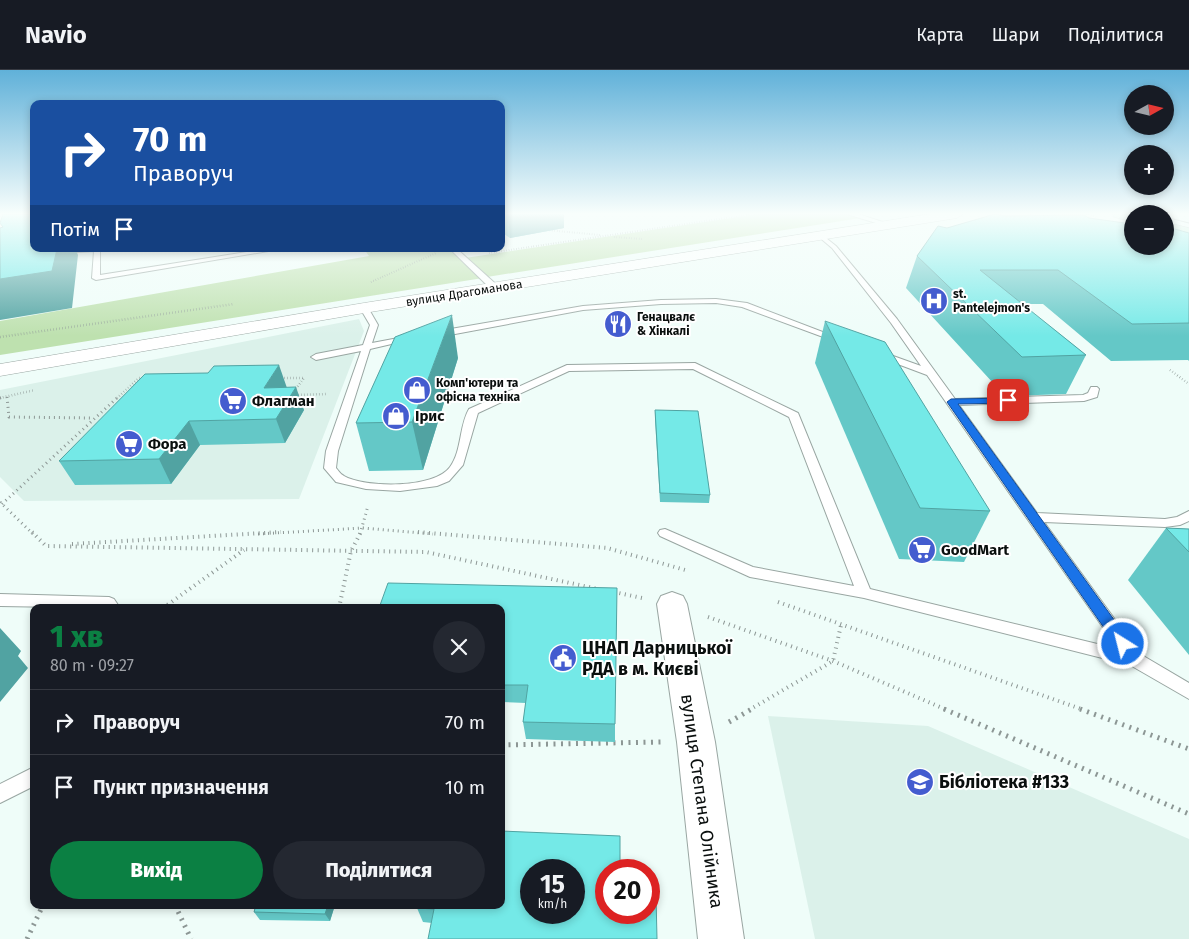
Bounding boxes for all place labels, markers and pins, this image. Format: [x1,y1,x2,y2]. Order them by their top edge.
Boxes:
hospital icon: st. Pantelejmon's [919,286,949,316]
place label: st. Pantelejmon's [953,287,1030,315]
restaurant icon: Генацвалє & Хінкалі [603,309,633,339]
place label: Генацвалє & Хінкалі [637,310,695,338]
shop icon: Комп'ютери та офісна техніка [402,375,432,405]
place label: Комп'ютери та офісна техніка [436,376,520,404]
pin [987,379,1029,421]
supermarket icon: Флагман [218,386,248,416]
place label: Флагман [252,392,315,410]
shop icon: Ірис [381,401,411,431]
place label: Ірис [415,407,445,425]
supermarket icon: Фора [114,429,144,459]
place label: Фора [148,435,187,453]
supermarket icon: GoodMart [907,535,937,565]
place label: GoodMart [941,541,1009,559]
place label: ЦНАП Дарницької РДА в м. Києві [582,637,734,680]
public building icon: ЦНАП Дарницької РДА в м. Києві [548,643,578,673]
school or university icon: Бібліотека #133 [905,767,935,797]
place label: Бібліотека #133 [939,771,1069,793]

